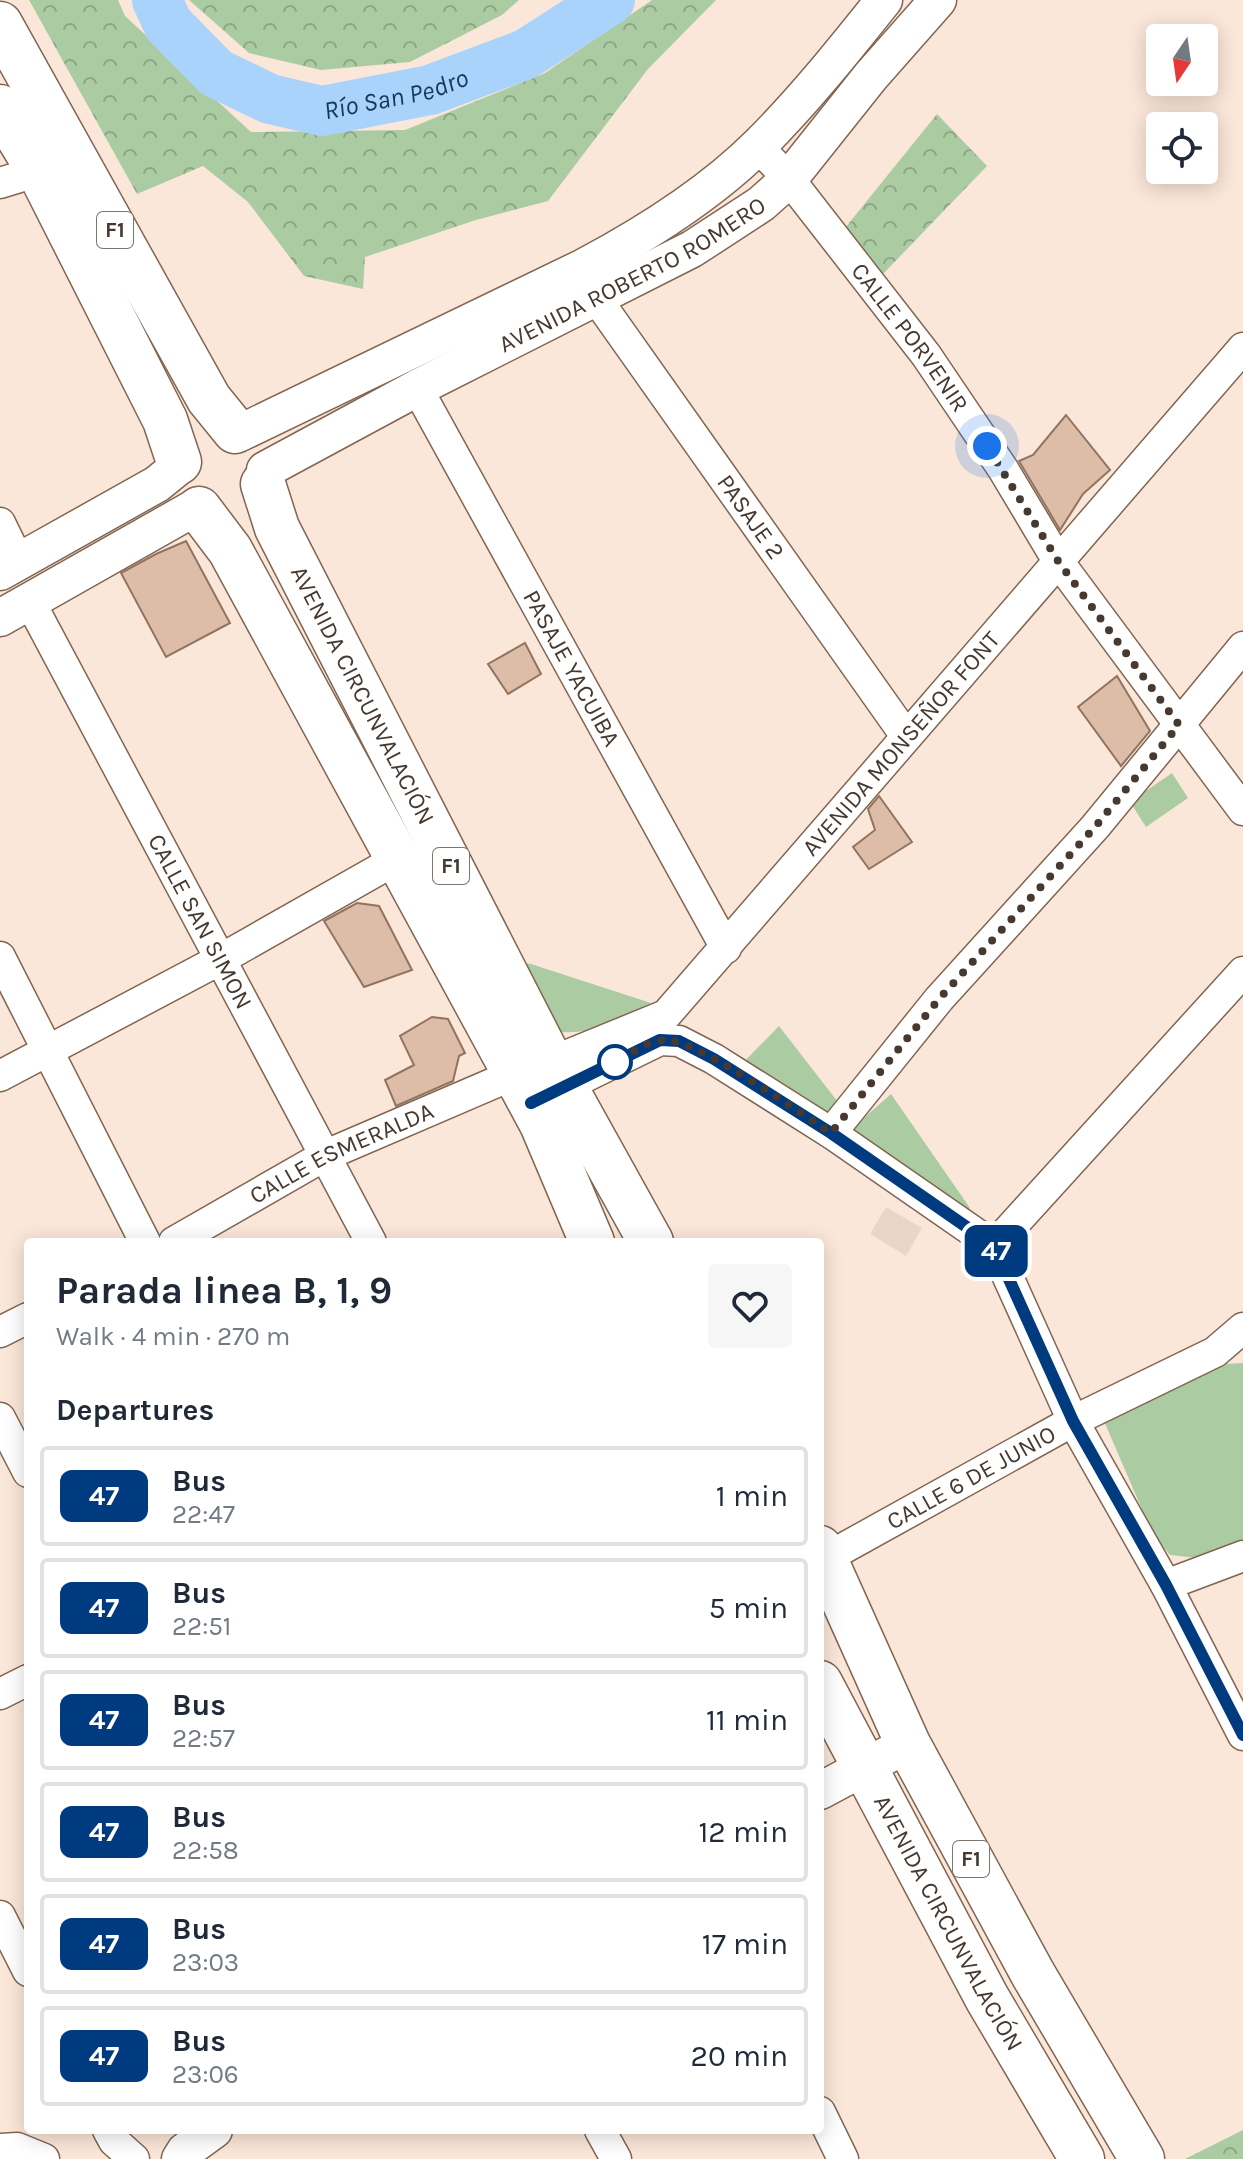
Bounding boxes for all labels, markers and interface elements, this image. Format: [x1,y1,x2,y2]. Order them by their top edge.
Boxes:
north arrow [1146,24,1218,96]
map controls [1146,24,1218,184]
water label: Río San Pedro [321,62,472,126]
button: locate [1146,112,1218,184]
street label: AVENIDA ROBERTO ROMERO [494,191,771,358]
road number: F1 [97,212,133,248]
street label: CALLE PORVENIR [846,257,974,417]
your location [967,426,1007,466]
street label: PASAJE 2 [711,469,790,565]
street label: AVENIDA CIRCUNVALACIÓN [285,561,441,829]
street label: PASAJE YACUIBA [517,585,626,752]
street label: AVENIDA MONSEÑOR FONT [796,625,1006,861]
street label: CALLE SAN SIMON [142,829,258,1014]
road number: F1 [433,848,469,884]
unlabelled marker [598,1045,632,1079]
street label: CALLE ESMERALDA [244,1097,438,1210]
line badge: 47 [960,1225,1032,1277]
text: 47 [981,1234,1011,1267]
button: heart [708,1264,792,1348]
text: Parada linea B, 1, 9 [56,1268,392,1313]
text: Walk · 4 min · 270 m [56,1321,290,1352]
text: Departures [56,1392,214,1428]
street label: CALLE 6 DE JUNIO [882,1419,1060,1535]
text: Bus [172,1463,226,1499]
text: 1 min [716,1478,788,1514]
text: 47 [89,1479,119,1512]
text: 22:47 [172,1499,235,1530]
text: Bus [172,1575,226,1611]
text: 5 min [709,1590,788,1626]
text: 47 [89,1591,119,1624]
text: 22:51 [172,1611,231,1642]
text: Bus [172,1687,226,1723]
text: 11 min [706,1702,788,1738]
text: 47 [89,1703,119,1736]
text: 22:57 [172,1723,235,1754]
street label: AVENIDA CIRCUNVALACIÓN [868,1790,1029,2056]
text: Bus [172,1799,226,1835]
text: 12 min [698,1814,788,1850]
text: 47 [89,1815,119,1848]
text: 22:58 [172,1835,239,1866]
road number: F1 [953,1841,989,1877]
text: Bus [172,1911,226,1947]
text: 17 min [702,1926,788,1962]
text: 47 [89,1927,119,1960]
text: 23:03 [172,1947,239,1978]
text: Bus [172,2023,226,2059]
text: 20 min [691,2038,788,2074]
text: 47 [89,2039,119,2072]
text: 23:06 [172,2059,239,2090]

